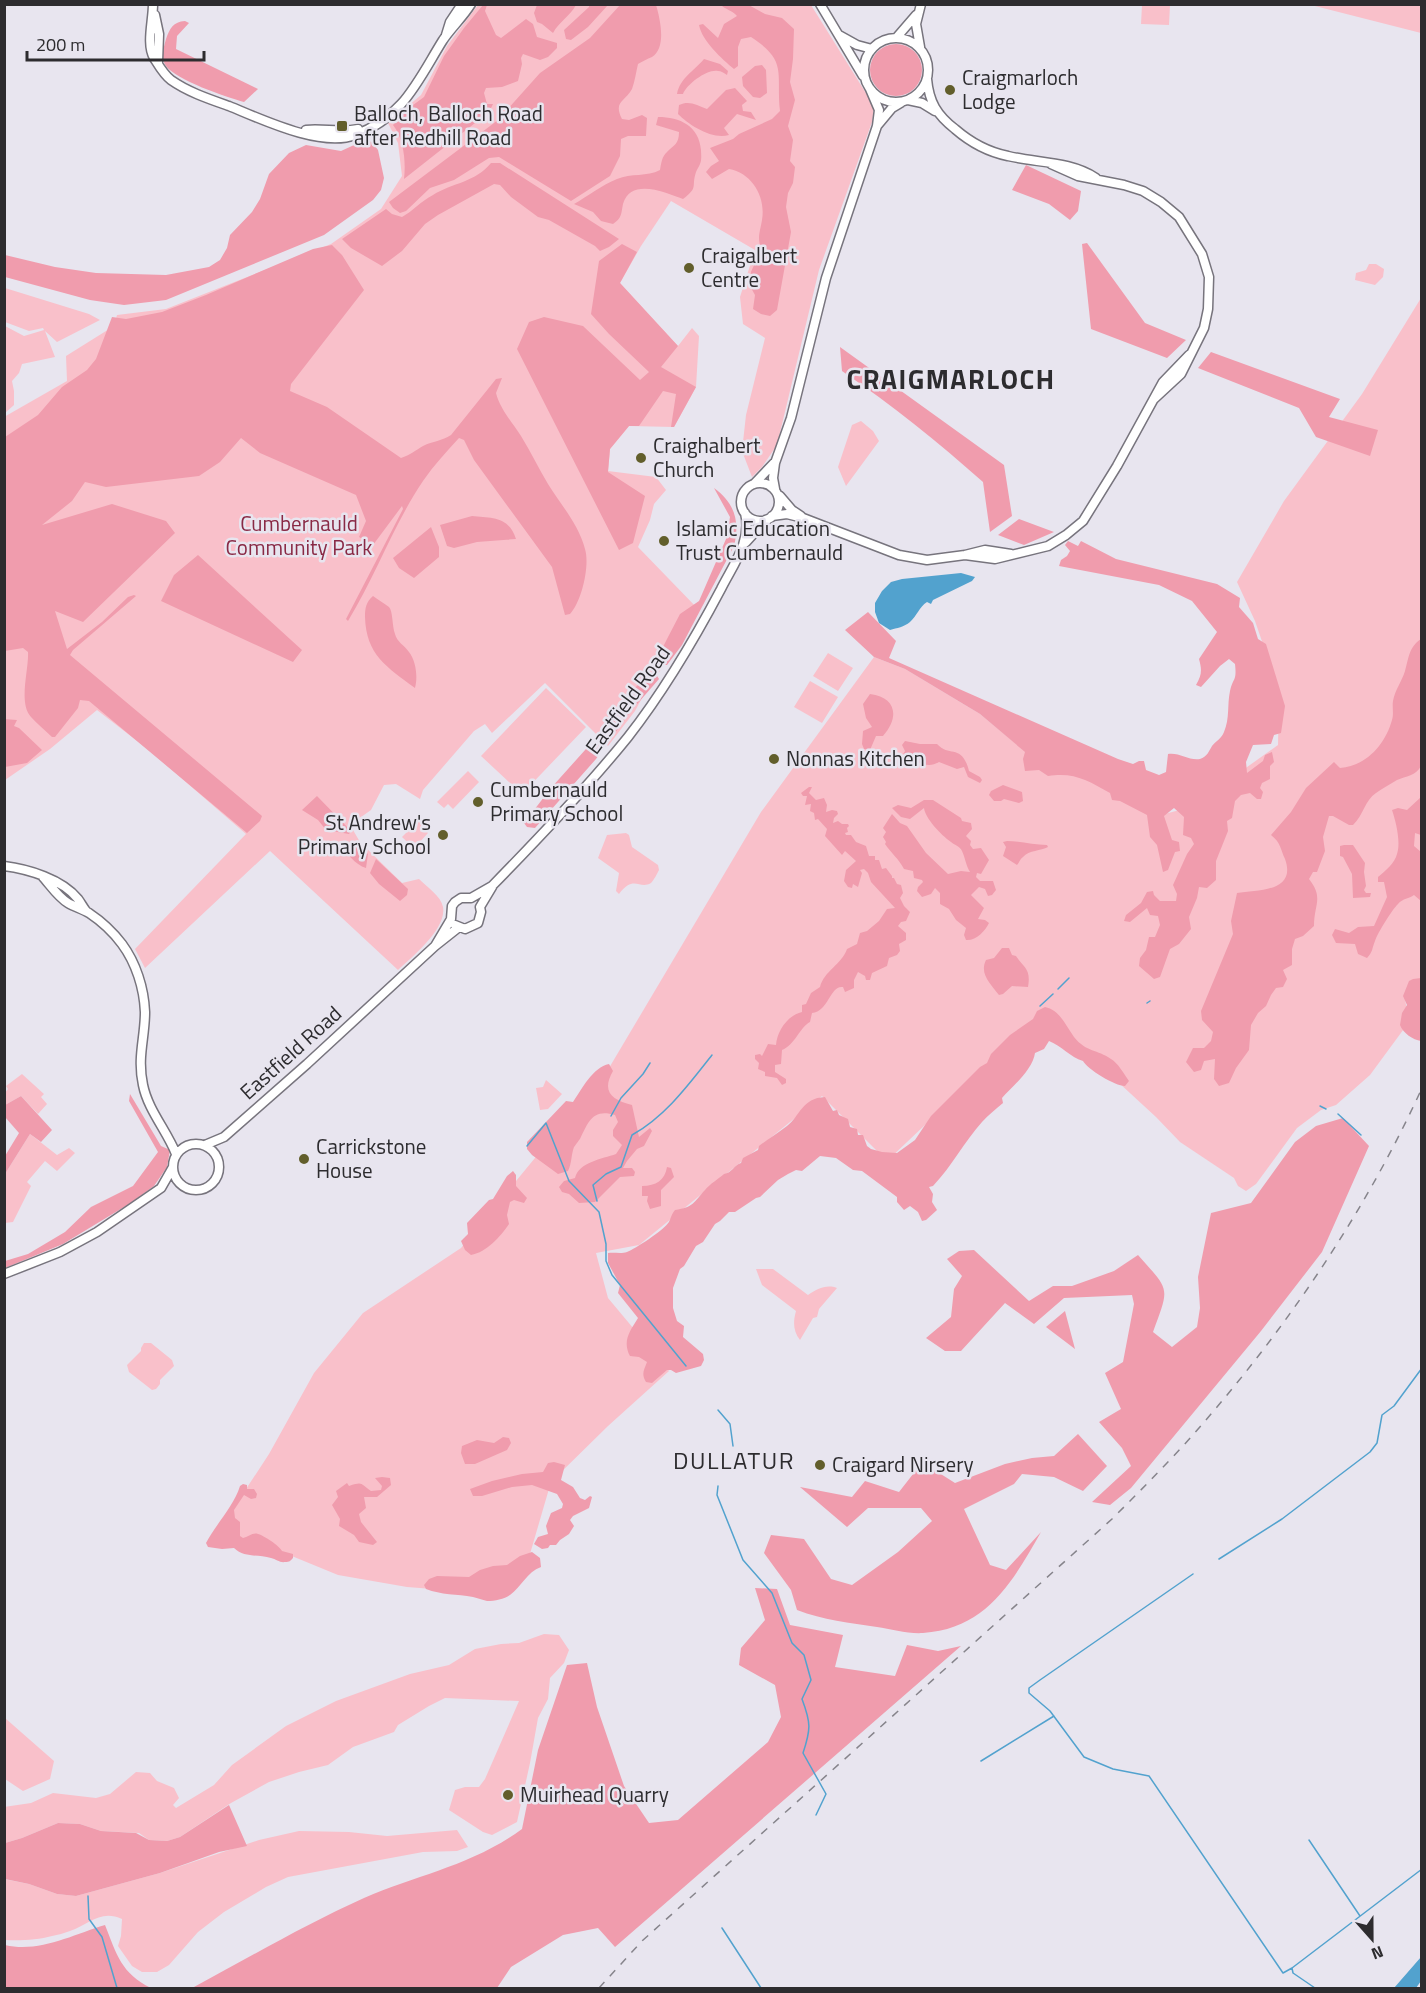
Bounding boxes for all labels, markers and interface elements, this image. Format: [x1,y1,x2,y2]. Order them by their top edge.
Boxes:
scale bar [27,24,204,62]
text: 200 m [36,31,85,58]
place label: Craigmarloch Lodge [962,61,1078,117]
marker: Craigmarloch Lodge [943,83,957,97]
place label: Balloch, Balloch Road after Redhill Road [354,97,543,153]
marker: Balloch, Balloch Road after Redhill Road [335,119,349,133]
place label: Craigalbert Centre [701,239,798,295]
marker: Craigalbert Centre [682,261,696,275]
district label: CRAIGMARLOCH [847,358,1055,399]
place label: Craighalbert Church [653,429,761,485]
marker: Craighalbert Church [634,451,648,465]
park label: Cumbernauld Community Park [226,507,372,563]
place label: Islamic Education Trust Cumbernauld [676,512,843,568]
marker: Islamic Education Trust Cumbernauld [657,534,671,548]
street label: Eastfield Road [577,638,678,760]
place label: Nonnas Kitchen [786,742,925,774]
marker: Nonnas Kitchen [767,752,781,766]
place label: Cumbernauld Primary School [490,773,623,829]
marker: Cumbernauld Primary School [471,795,485,809]
place label: St Andrew's Primary School [298,806,431,862]
marker: St Andrew's Primary School [436,828,450,842]
street label: Eastfield Road [232,998,348,1107]
place label: Carrickstone House [316,1130,426,1186]
marker: Carrickstone House [297,1152,311,1166]
district label: DULLATUR [673,1442,795,1478]
place label: Craigard Nirsery [832,1448,974,1480]
marker: Craigard Nirsery [813,1458,827,1472]
place label: Muirhead Quarry [520,1778,669,1810]
marker: Muirhead Quarry [501,1788,515,1802]
north arrow [1342,1909,1402,1969]
text: N [1368,1940,1387,1966]

